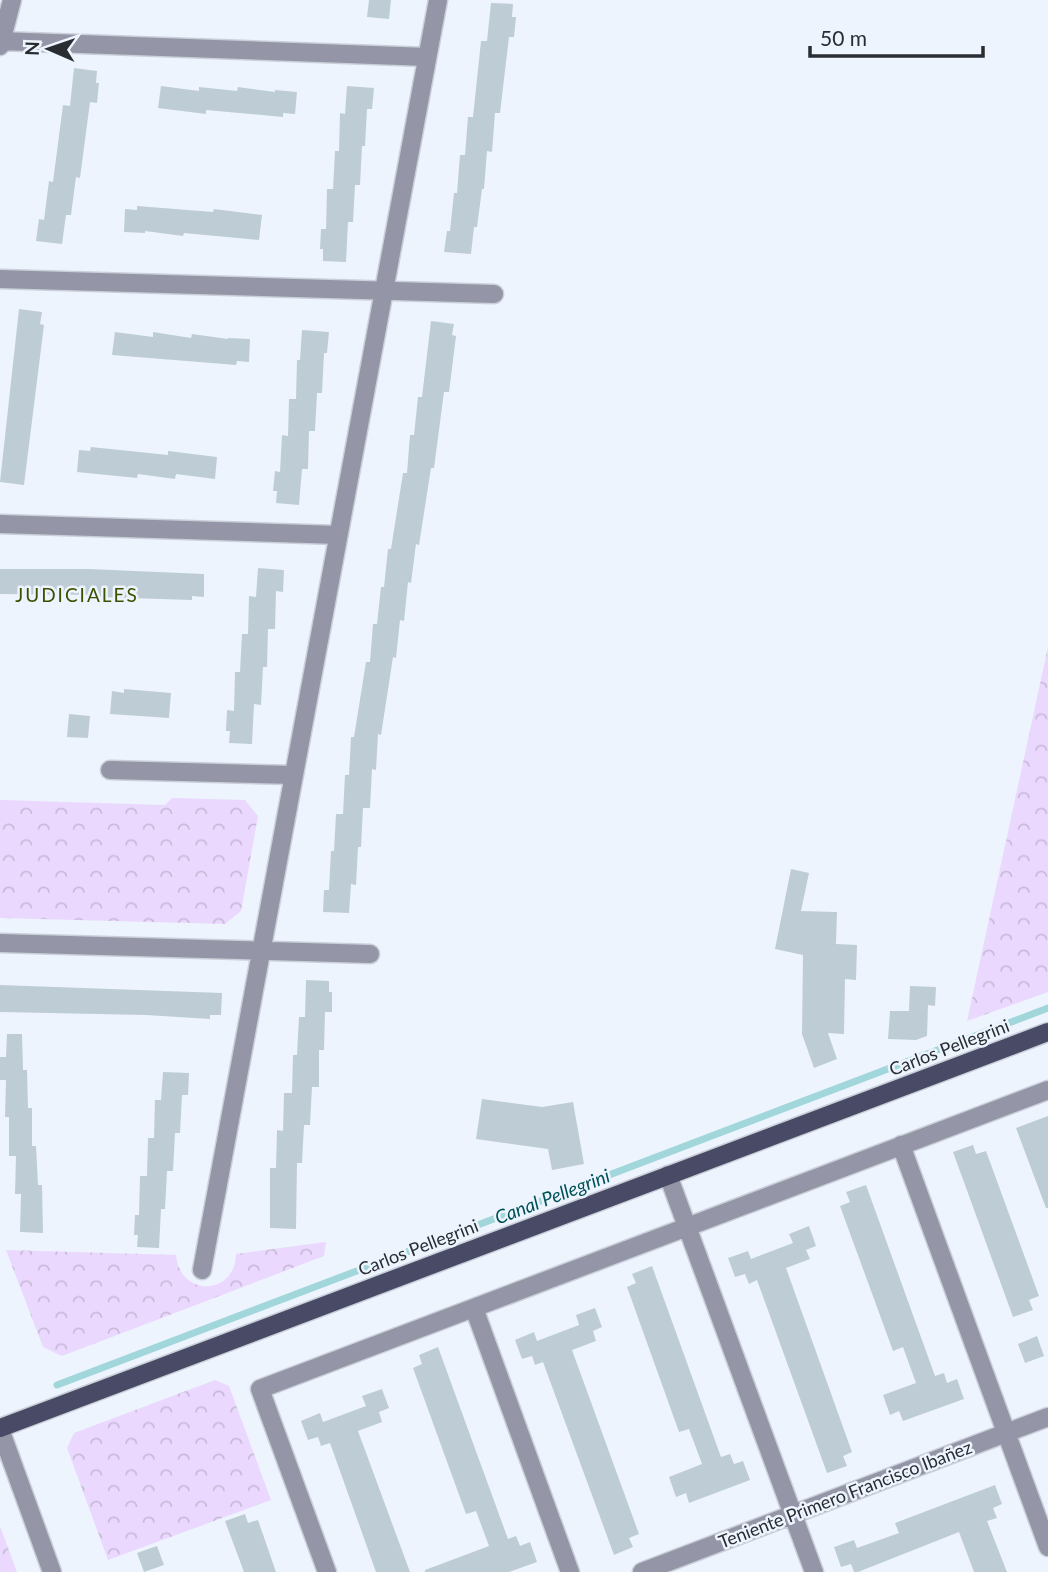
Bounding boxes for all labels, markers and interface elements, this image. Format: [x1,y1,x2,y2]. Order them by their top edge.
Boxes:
north arrow [14,14,84,84]
scale bar [810,14,983,58]
text: 50 m [820,25,867,50]
text: N [20,41,43,56]
district label: JUDICIALES [15,583,139,606]
street label: Carlos Pellegrini [886,1014,1012,1080]
water label: Canal Pellegrini [491,1163,613,1228]
street label: Carlos Pellegrini [355,1214,481,1280]
street label: Teniente Primero Francisco Ibañez [715,1435,975,1553]

